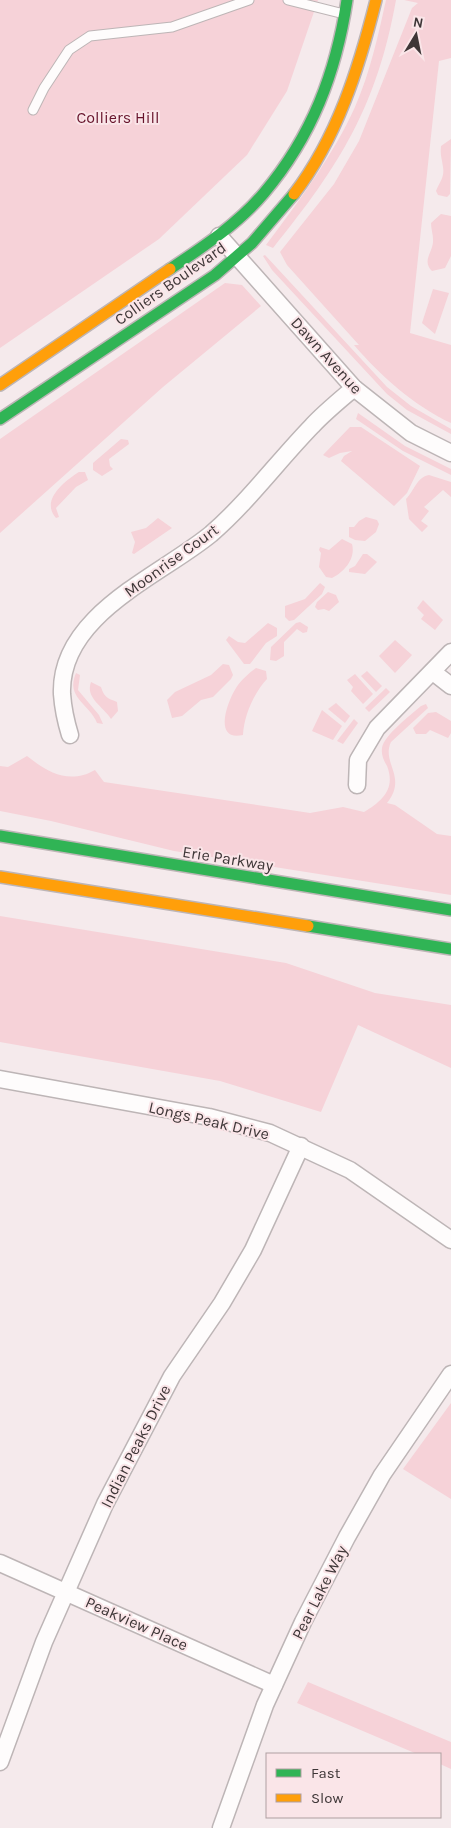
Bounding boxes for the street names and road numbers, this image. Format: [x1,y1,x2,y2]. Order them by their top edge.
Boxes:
street label: Colliers Boulevard [111,238,230,329]
street label: Dawn Avenue [287,313,366,398]
street label: Moonrise Court [121,520,222,601]
street label: Erie Parkway [181,842,275,875]
street label: Longs Peak Drive [147,1097,271,1144]
street label: Indian Peaks Drive [96,1382,175,1511]
street label: Pear Lake Way [288,1542,351,1642]
street label: Peakview Place [83,1592,191,1654]

